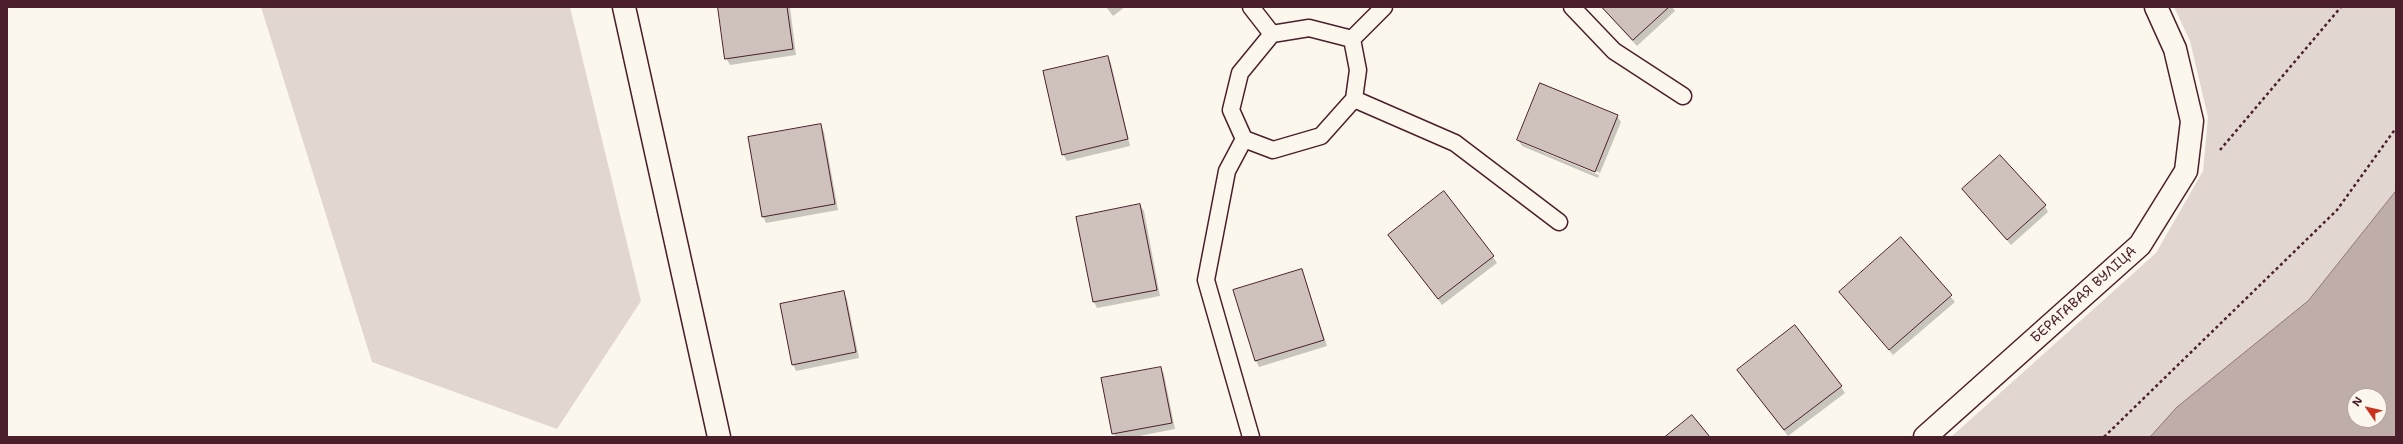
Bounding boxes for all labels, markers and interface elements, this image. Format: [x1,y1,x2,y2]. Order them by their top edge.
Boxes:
street label: БЕРАГАВАЯ ВУЛІЦА [2028,243,2140,347]
north arrow [2347,388,2387,428]
text: N [2349,394,2366,409]

